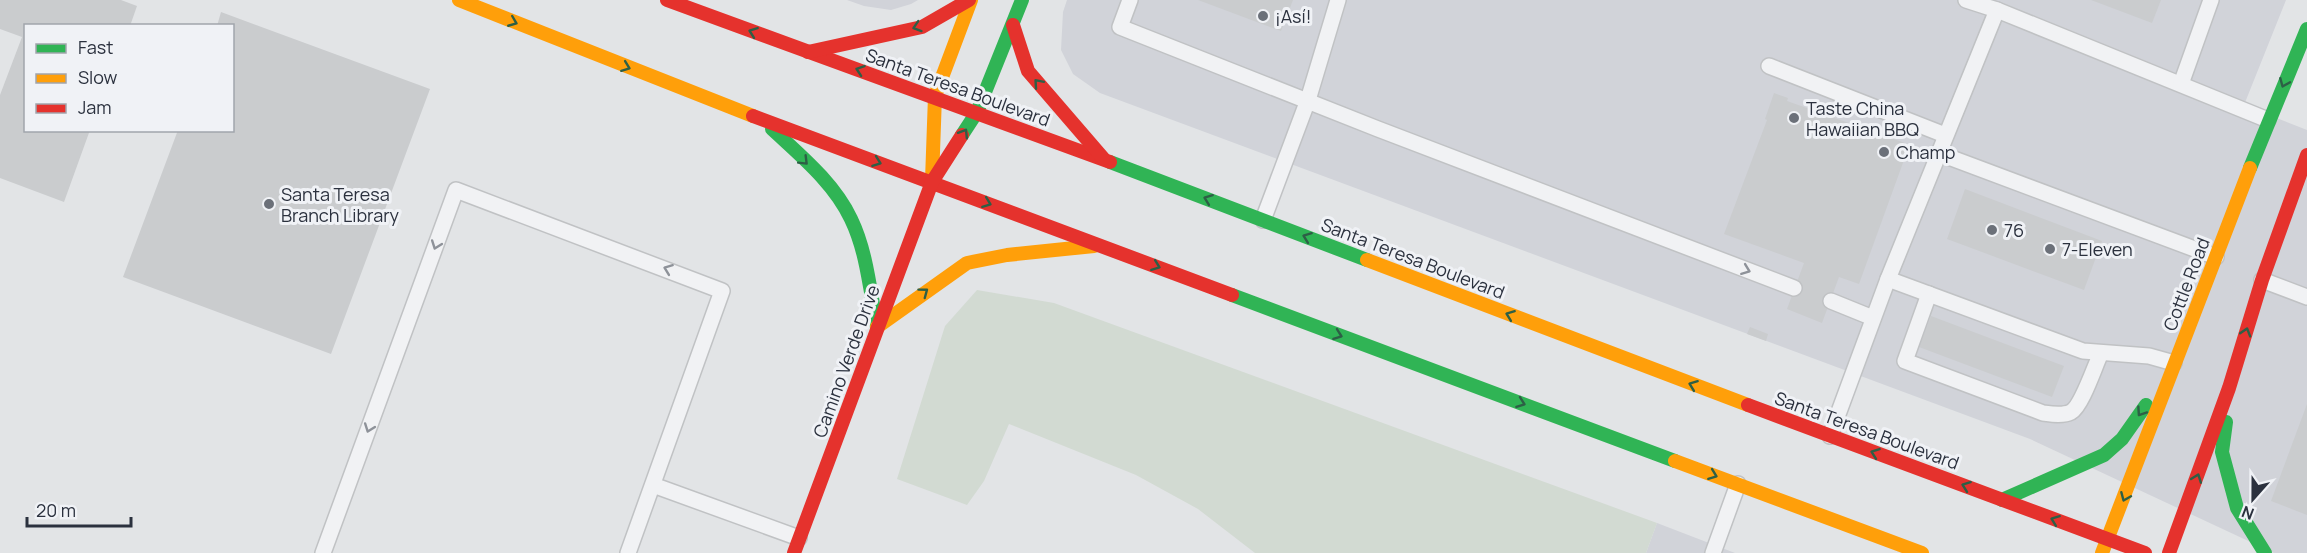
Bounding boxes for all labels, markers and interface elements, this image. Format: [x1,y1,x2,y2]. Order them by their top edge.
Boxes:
place label: ¡Así! [1275,4,1311,28]
marker: ¡Así! [1256,9,1270,23]
one-way arrow [507,15,518,27]
one-way arrow [913,20,923,32]
legend [24,24,234,132]
one-way arrow [749,27,760,39]
text: Fast [78,35,113,59]
street label: Santa Teresa Boulevard [862,42,1054,132]
one-way arrow [620,60,631,72]
text: Slow [78,65,118,89]
one-way arrow [855,65,866,78]
one-way arrow [2279,76,2291,87]
one-way arrow [1035,79,1046,90]
text: Jam [78,95,112,119]
place label: Taste China Hawaiian BBQ [1806,96,1919,141]
marker: Taste China Hawaiian BBQ [1787,111,1801,125]
one-way arrow [956,129,968,139]
place label: Champ [1896,140,1956,164]
marker: Champ [1877,145,1891,159]
one-way arrow [797,153,808,164]
one-way arrow [870,155,881,167]
place label: Santa Teresa Branch Library [281,182,400,227]
one-way arrow [1204,194,1214,207]
one-way arrow [981,195,992,208]
marker: Santa Teresa Branch Library [262,197,276,211]
street label: Santa Teresa Boulevard [1318,212,1508,304]
place label: 76 [2004,218,2024,242]
marker: 76 [1985,223,1999,237]
one-way arrow [1303,232,1314,244]
street label: Cottle Road [2157,234,2215,334]
place label: 7-Eleven [2062,237,2133,261]
one-way arrow [431,238,443,249]
marker: 7-Eleven [2043,242,2057,256]
one-way arrow [1150,259,1161,272]
one-way arrow [1740,262,1751,275]
one-way arrow [663,264,674,276]
street label: Camino Verde Drive [807,281,885,441]
one-way arrow [917,288,928,299]
one-way arrow [1506,310,1517,322]
one-way arrow [1333,327,1343,340]
one-way arrow [2239,327,2251,338]
one-way arrow [1688,379,1698,392]
street label: Santa Teresa Boulevard [1771,385,1963,475]
one-way arrow [1515,396,1526,408]
one-way arrow [2137,405,2148,416]
one-way arrow [363,422,376,433]
one-way arrow [1870,447,1881,460]
one-way arrow [1707,467,1718,480]
north arrow [2223,469,2283,529]
one-way arrow [2189,473,2202,484]
one-way arrow [1961,481,1972,494]
scale bar [27,490,130,528]
one-way arrow [2120,491,2132,502]
text: 20 m [36,498,76,522]
text: N [2238,501,2257,525]
one-way arrow [2050,515,2061,527]

